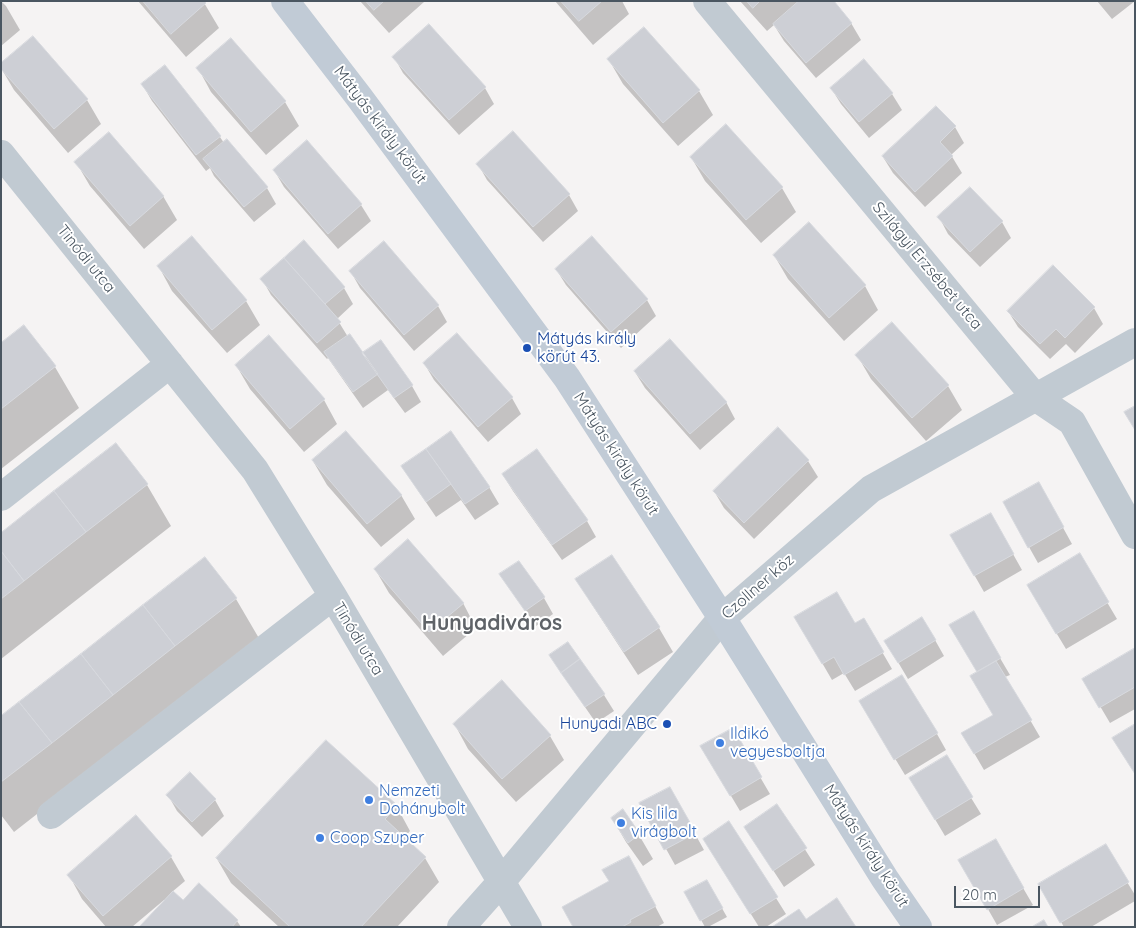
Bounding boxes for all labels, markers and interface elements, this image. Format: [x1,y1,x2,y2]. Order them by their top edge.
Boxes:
street label: Mátyás király körút [329,62,431,188]
street label: Szilágyi Erzsébet utca [868,198,986,334]
street label: Tinódi utca [53,221,119,297]
place label: Mátyás király körút 43. [537,329,636,367]
marker: Mátyás király körút 43. [521,342,533,354]
street label: Mátyás király körút [569,389,663,519]
street label: Czollner köz [718,550,798,624]
street label: Tinódi utca [329,599,387,679]
district label: Hunyadiváros [422,611,562,637]
place label: Hunyadi ABC [560,714,657,734]
marker: Hunyadi ABC [661,718,673,730]
place label: Ildikó vegyesboltja [730,724,825,762]
marker: Ildikó vegyesboltja [714,737,726,749]
place label: Nemzeti Dohánybolt [379,781,466,819]
street label: Mátyás király körút [819,781,913,911]
marker: Nemzeti Dohánybolt [363,794,375,806]
place label: Kis lila virágbolt [631,804,697,842]
marker: Kis lila virágbolt [615,817,627,829]
place label: Coop Szuper [330,828,424,848]
marker: Coop Szuper [314,832,326,844]
scale bar [956,876,1042,908]
text: 20 m [962,885,997,904]

